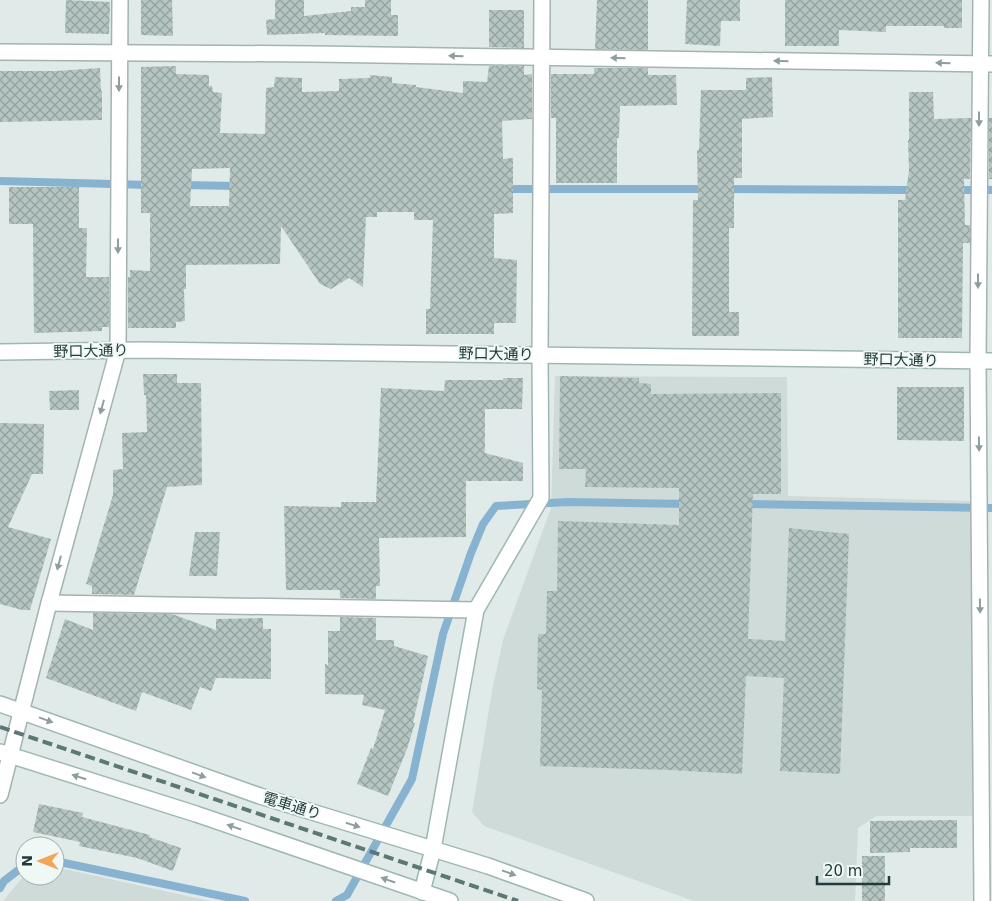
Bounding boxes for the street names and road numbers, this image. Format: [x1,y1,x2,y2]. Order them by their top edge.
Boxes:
street label: 野口大通り [53,341,129,361]
street label: 野口大通り [458,344,534,364]
street label: 野口大通り [863,350,939,370]
street label: 電車通り [261,789,323,823]

